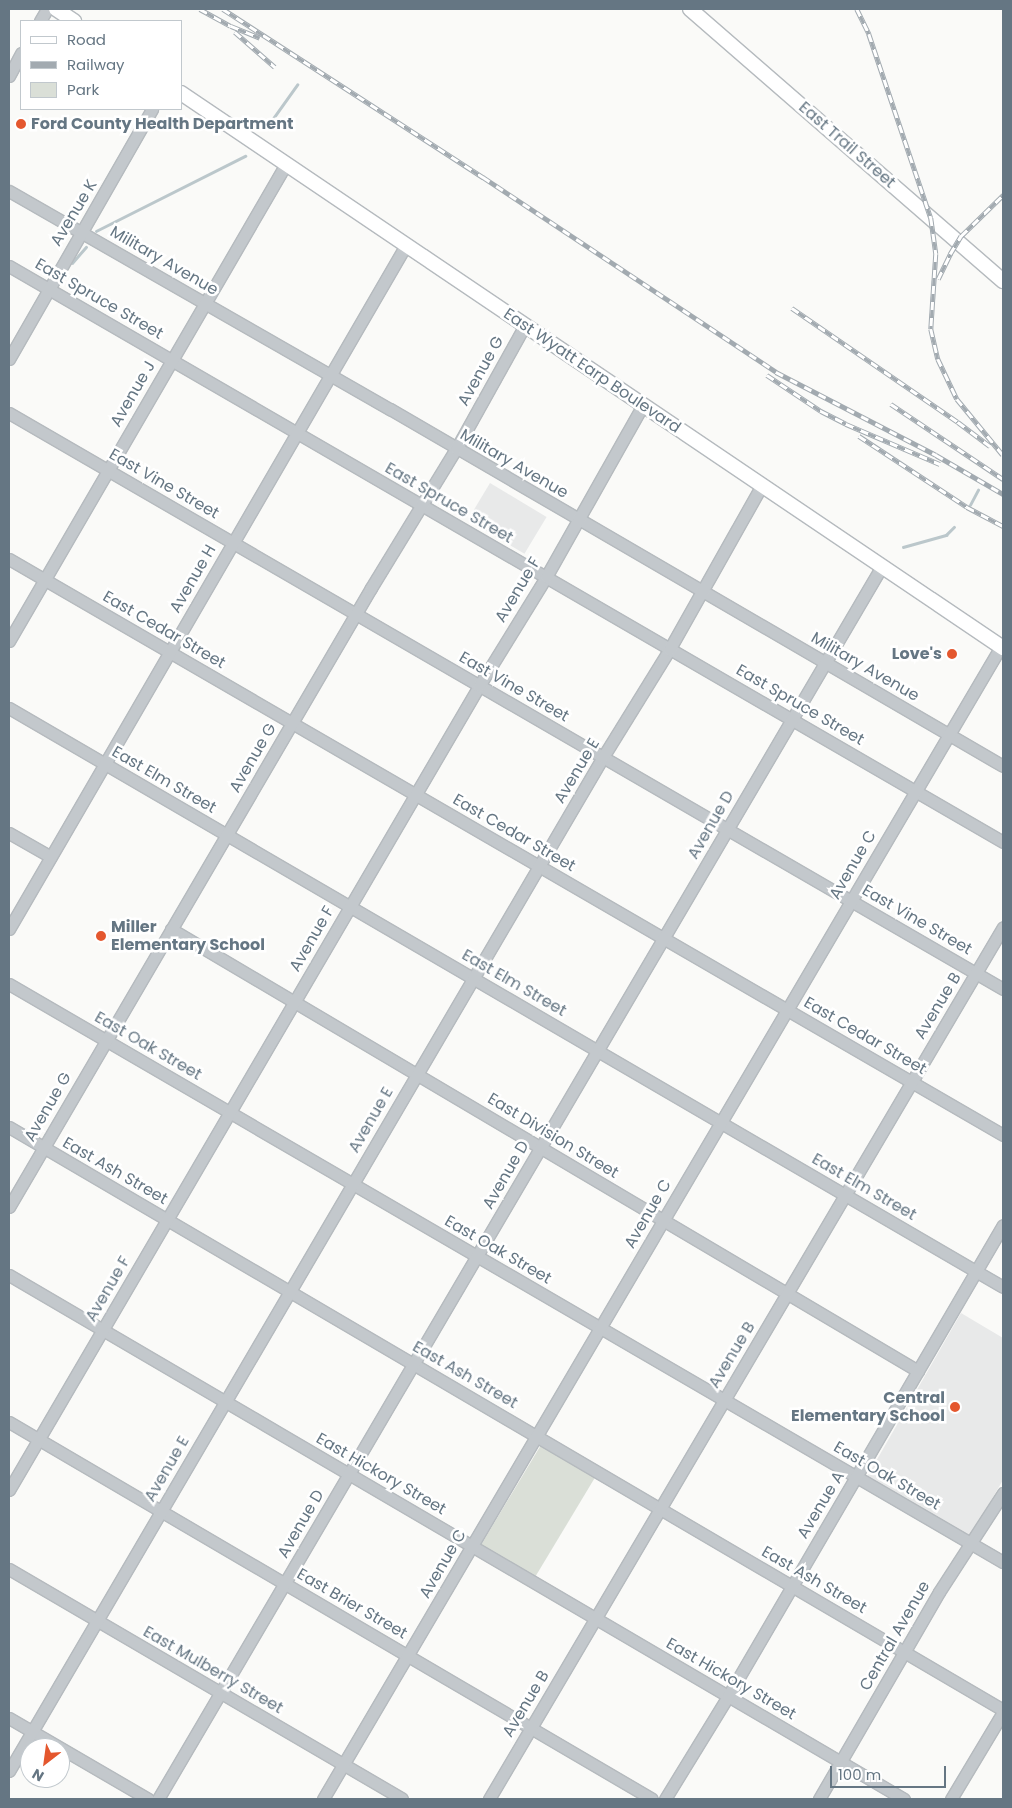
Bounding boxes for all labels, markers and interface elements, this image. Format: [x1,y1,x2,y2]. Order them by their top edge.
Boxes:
legend [20,20,182,110]
text: Road [67,29,106,50]
text: Railway [67,54,125,75]
text: Park [67,79,99,100]
street label: East Trail Street [795,98,899,192]
place label: Ford County Health Department [31,114,293,134]
marker: Ford County Health Department [15,118,27,130]
street label: Avenue K [47,176,101,250]
street label: Military Avenue [107,222,221,300]
street label: East Spruce Street [32,255,166,343]
street label: East Wyatt Earp Boulevard [500,304,684,438]
street label: Avenue G [454,333,508,409]
street label: Avenue J [106,358,160,430]
street label: Military Avenue [457,425,571,503]
street label: East Vine Street [106,445,222,523]
street label: East Spruce Street [382,459,516,547]
street label: Avenue H [166,542,220,616]
street label: Avenue F [491,554,545,626]
street label: East Cedar Street [99,587,229,673]
street label: Military Avenue [808,628,922,706]
place label: Love's [892,644,942,664]
street label: East Vine Street [456,648,572,726]
marker: Love's [946,648,958,660]
street label: East Spruce Street [733,661,867,749]
street label: Avenue G [225,720,281,796]
street label: Avenue E [550,735,604,807]
street label: East Elm Street [108,742,220,818]
street label: Avenue D [684,787,738,863]
street label: East Cedar Street [449,790,579,876]
street label: Avenue C [826,827,880,903]
street label: East Vine Street [859,881,975,959]
street label: Avenue F [286,903,338,975]
place label: Miller Elementary School [111,917,265,955]
marker: Miller Elementary School [95,930,107,942]
street label: East Elm Street [458,945,570,1021]
street label: Avenue B [911,969,965,1043]
street label: East Cedar Street [800,993,930,1079]
street label: East Oak Street [91,1008,205,1084]
street label: Avenue G [20,1069,76,1145]
street label: Avenue E [345,1084,397,1156]
street label: East Division Street [484,1089,622,1183]
street label: East Ash Street [59,1133,171,1209]
street label: Avenue D [479,1137,533,1213]
street label: East Elm Street [808,1149,920,1225]
street label: Avenue C [621,1176,675,1252]
street label: East Oak Street [441,1212,555,1288]
street label: Avenue F [82,1253,134,1325]
street label: Avenue B [705,1318,759,1392]
street label: East Ash Street [409,1337,521,1413]
place label: Central Elementary School [791,1388,945,1426]
marker: Central Elementary School [949,1401,961,1413]
street label: East Hickory Street [313,1429,449,1519]
street label: Avenue E [141,1433,193,1505]
street label: East Oak Street [830,1438,944,1514]
street label: Avenue A [793,1468,849,1542]
street label: Avenue D [274,1486,328,1562]
street label: Avenue C [416,1526,470,1602]
street label: East Ash Street [758,1542,870,1618]
street label: East Brier Street [293,1565,411,1643]
street label: Central Avenue [856,1578,934,1694]
street label: East Mulberry Street [140,1622,286,1718]
street label: East Hickory Street [663,1634,799,1724]
street label: Avenue B [499,1667,553,1741]
north arrow [20,1738,70,1788]
scale bar [832,1756,948,1788]
text: N [28,1764,48,1786]
text: 100 m [838,1764,881,1785]

